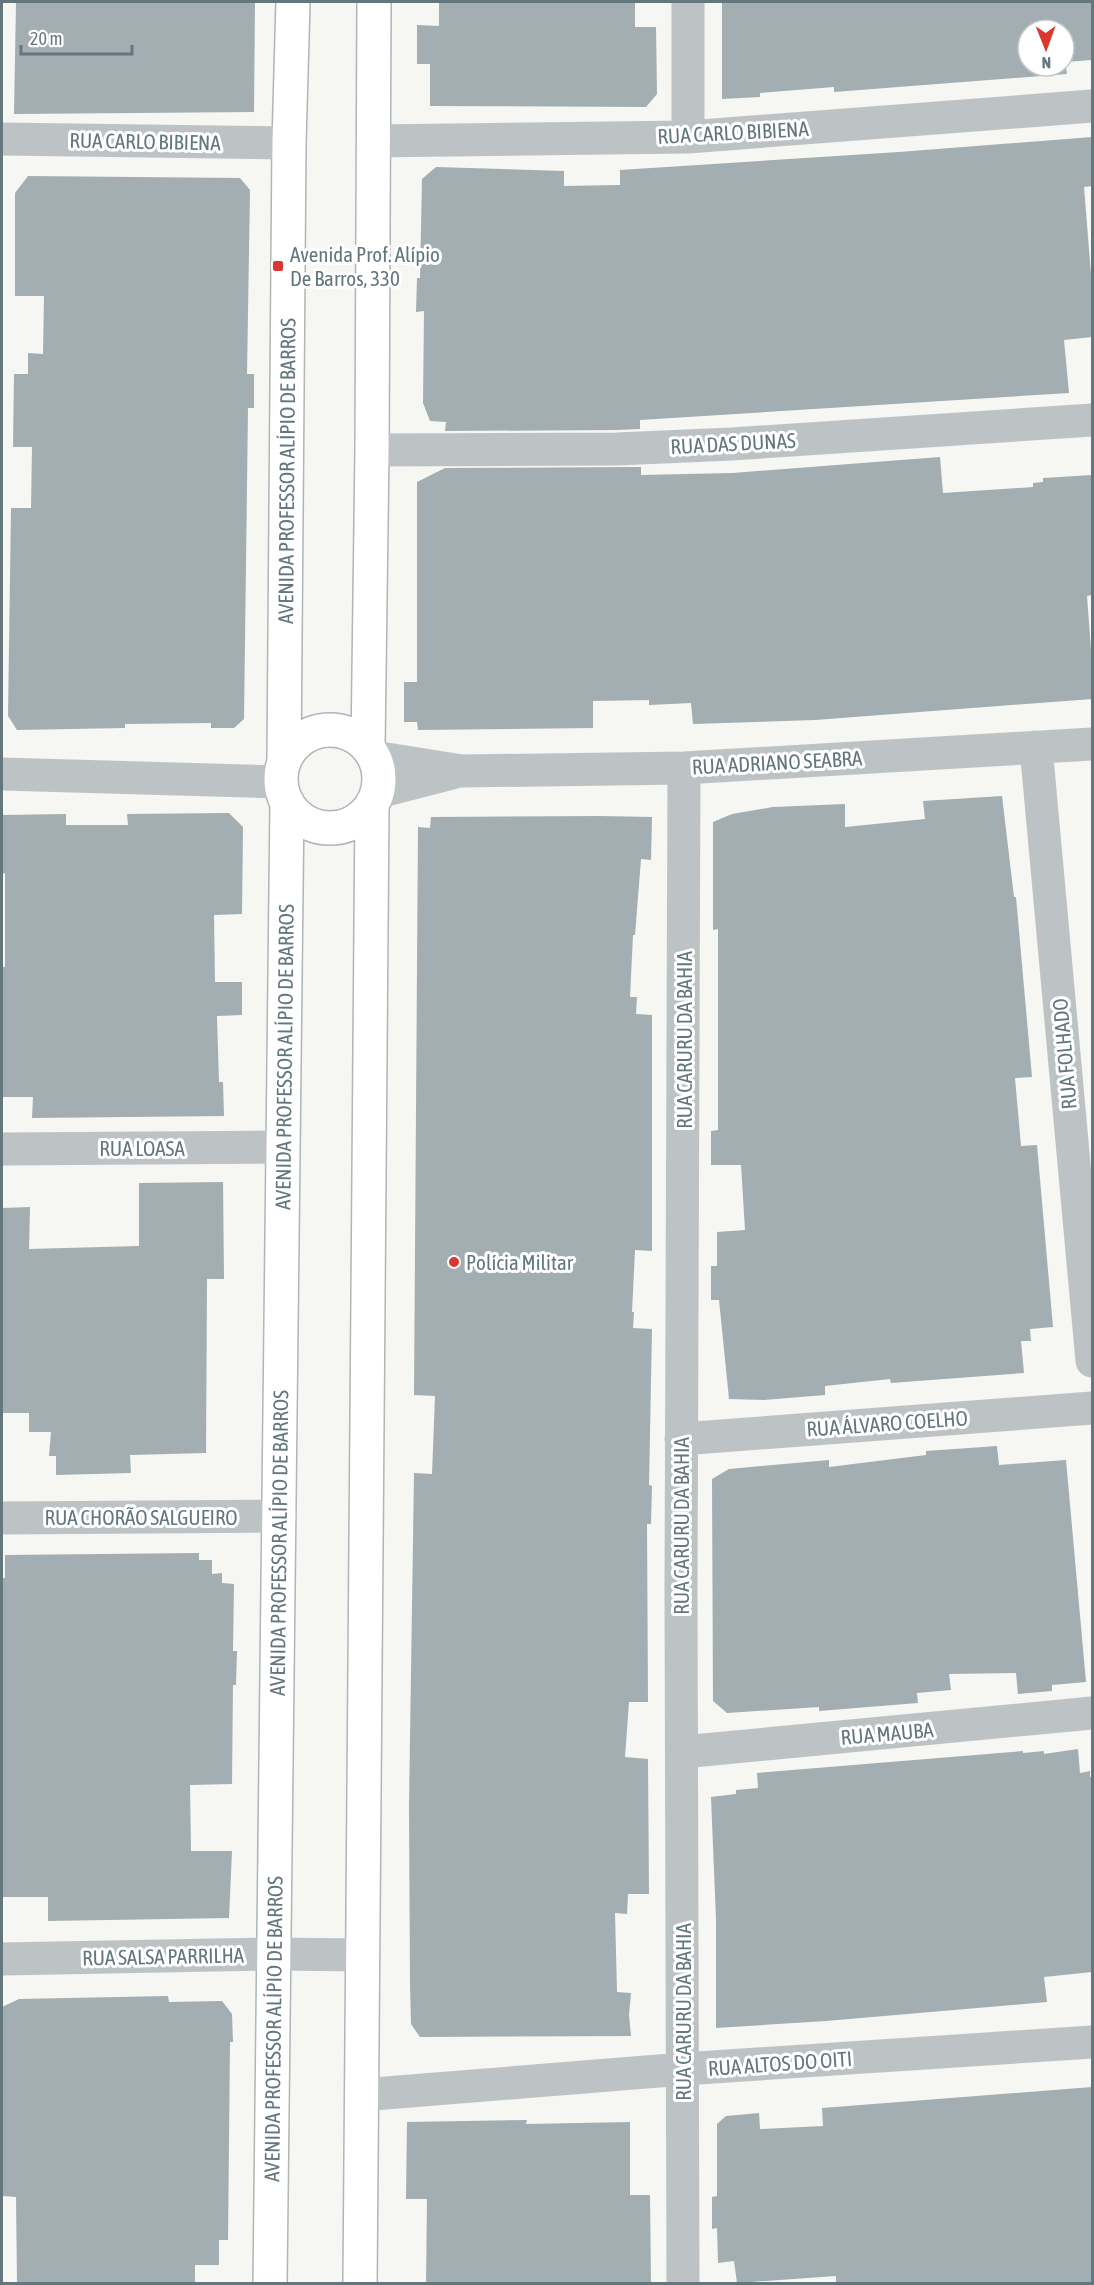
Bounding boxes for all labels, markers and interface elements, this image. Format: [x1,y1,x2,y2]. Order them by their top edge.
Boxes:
scale bar [21,18,132,56]
north arrow [1016,18,1076,78]
text: 20 m [30,28,62,49]
text: N [1041,54,1051,72]
street label: RUA CARLO BIBIENA [657,116,810,148]
street label: RUA CARLO BIBIENA [69,128,222,154]
place label: Avenida Prof. Alípio De Barros, 330 [290,242,440,290]
marker: Avenida Prof. Alípio De Barros, 330 [271,259,285,273]
street label: AVENIDA PROFESSOR ALÍPIO DE BARROS [273,318,300,624]
street label: RUA DAS DUNAS [670,428,796,458]
street label: RUA ADRIANO SEABRA [691,746,864,778]
street label: AVENIDA PROFESSOR ALÍPIO DE BARROS [270,904,298,1210]
street label: RUA CARURU DA BAHIA [672,951,696,1129]
street label: RUA FOLHADO [1047,997,1081,1111]
street label: RUA LOASA [99,1136,185,1160]
place label: Polícia Militar [466,1250,574,1274]
marker: Polícia Militar [447,1255,461,1269]
street label: AVENIDA PROFESSOR ALÍPIO DE BARROS [265,1390,292,1696]
street label: RUA ÁLVARO COELHO [805,1405,969,1441]
street label: RUA CARURU DA BAHIA [669,1437,693,1615]
street label: RUA CHORÃO SALGUEIRO [44,1505,238,1529]
street label: RUA MAUBA [840,1717,935,1749]
street label: AVENIDA PROFESSOR ALÍPIO DE BARROS [259,1876,287,2182]
street label: RUA CARURU DA BAHIA [671,1923,695,2101]
street label: RUA SALSA PARRILHA [82,1943,245,1969]
street label: RUA ALTOS DO OITI [707,2046,853,2080]

